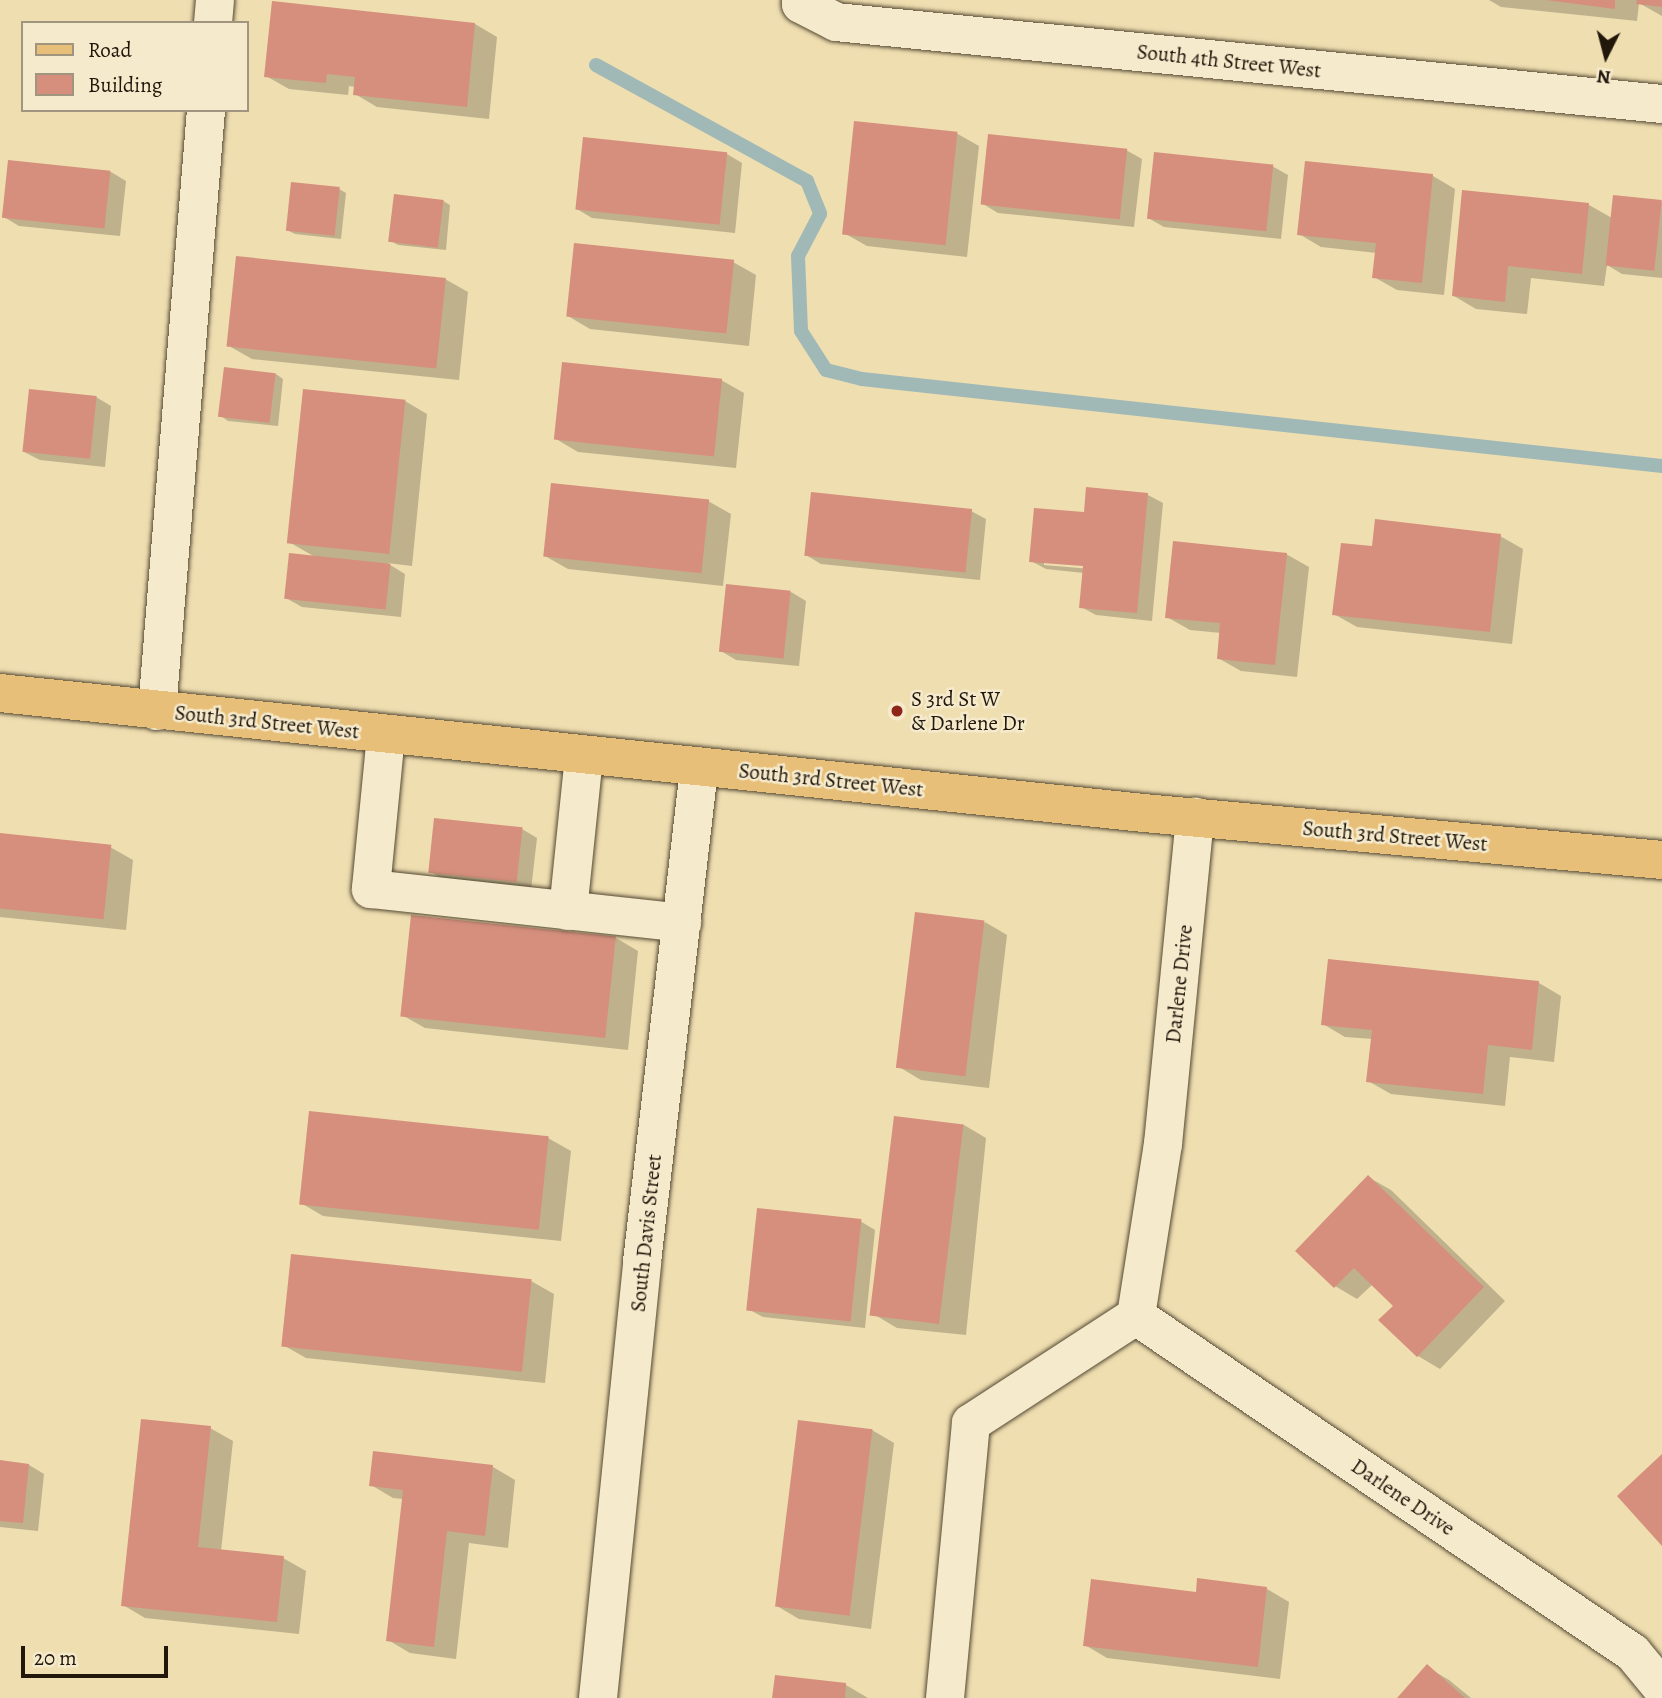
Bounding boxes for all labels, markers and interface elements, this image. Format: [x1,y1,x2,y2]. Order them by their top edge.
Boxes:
legend [21,21,248,112]
north arrow [1571,21,1641,91]
text: Road [88,36,132,64]
street label: South 4th Street West [1136,39,1322,83]
text: N [1596,63,1612,91]
text: Building [88,71,162,99]
place label: S 3rd St W & Darlene Dr [911,686,1025,736]
street label: South 3rd Street West [173,700,361,744]
marker: S 3rd St W & Darlene Dr [889,703,905,719]
street label: South 3rd Street West [737,758,925,802]
street label: South 3rd Street West [1302,815,1488,857]
street label: Darlene Drive [1160,923,1198,1045]
street label: South Davis Street [625,1153,667,1313]
street label: Darlene Drive [1346,1453,1460,1541]
scale bar [24,1632,172,1676]
text: 20 m [34,1644,77,1672]

